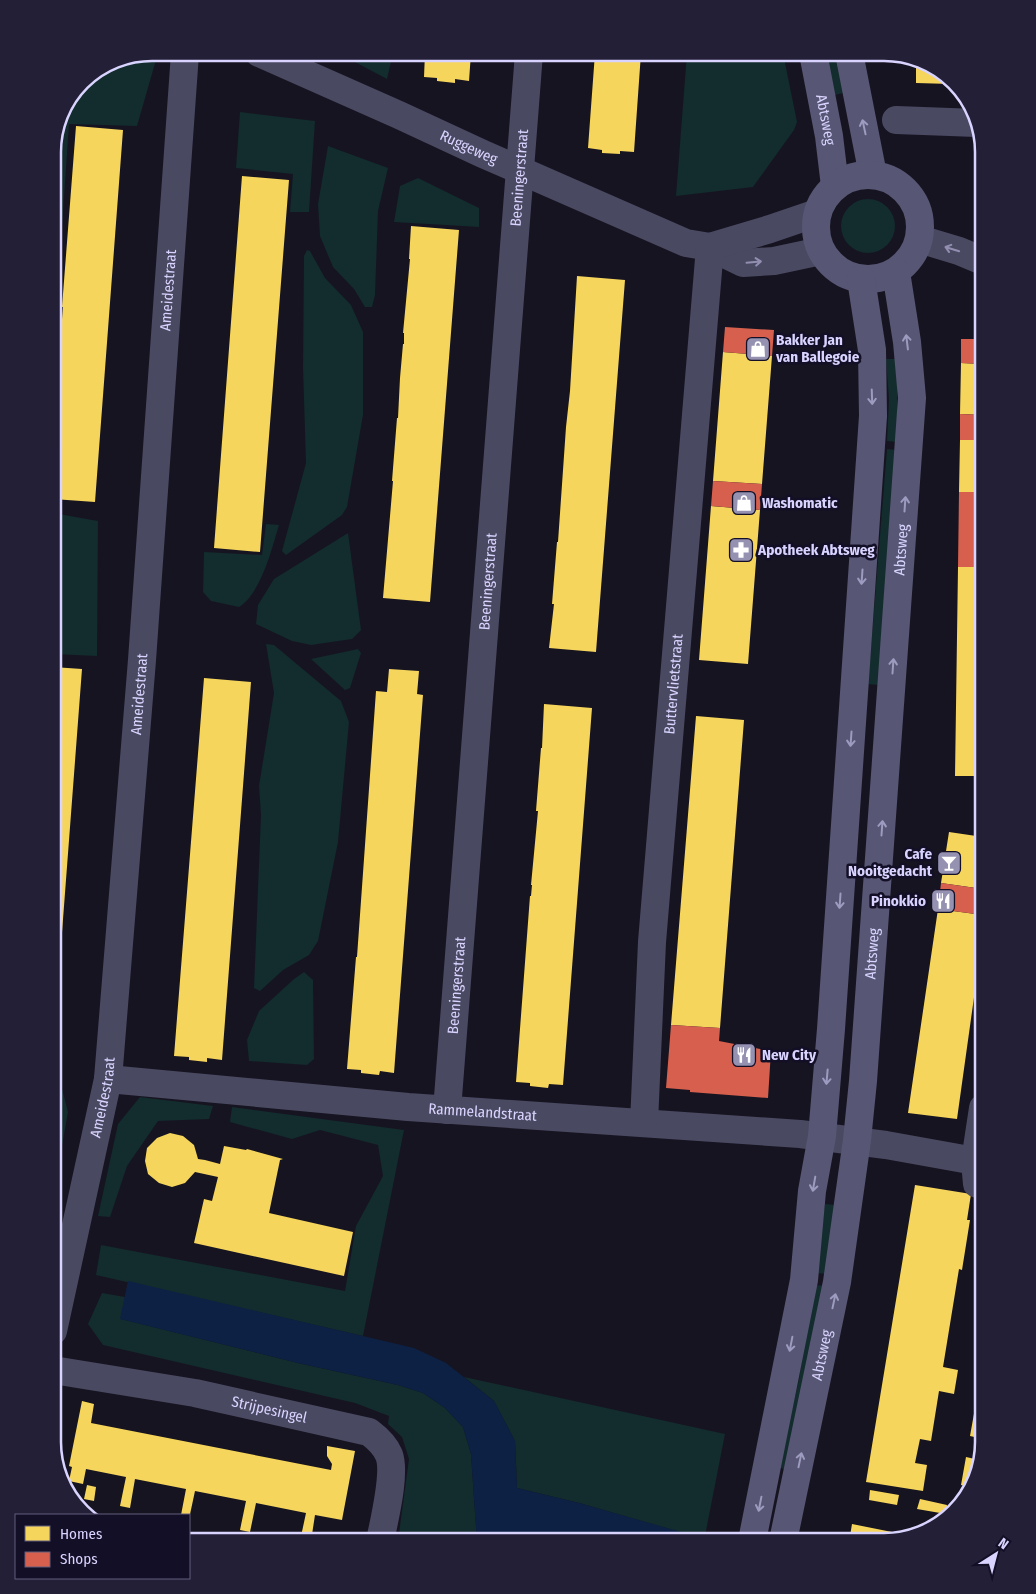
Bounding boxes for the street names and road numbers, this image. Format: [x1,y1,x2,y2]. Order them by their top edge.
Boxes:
street label: Abtsweg [812,93,839,146]
street label: Ruggeweg [437,126,500,168]
street label: Beeningerstraat [507,128,532,227]
street label: Ameidestraat [156,249,180,332]
street label: Abtsweg [890,523,912,576]
street label: Beeningerstraat [475,532,501,631]
street label: Buttervlietstraat [660,633,687,735]
street label: Ameidestraat [127,653,151,736]
street label: Abtsweg [861,927,883,980]
street label: Beeningerstraat [444,936,469,1035]
street label: Ameidestraat [86,1056,119,1139]
street label: Rammelandstraat [428,1099,537,1125]
street label: Abtsweg [808,1328,836,1382]
street label: Strijpesingel [230,1392,309,1427]

